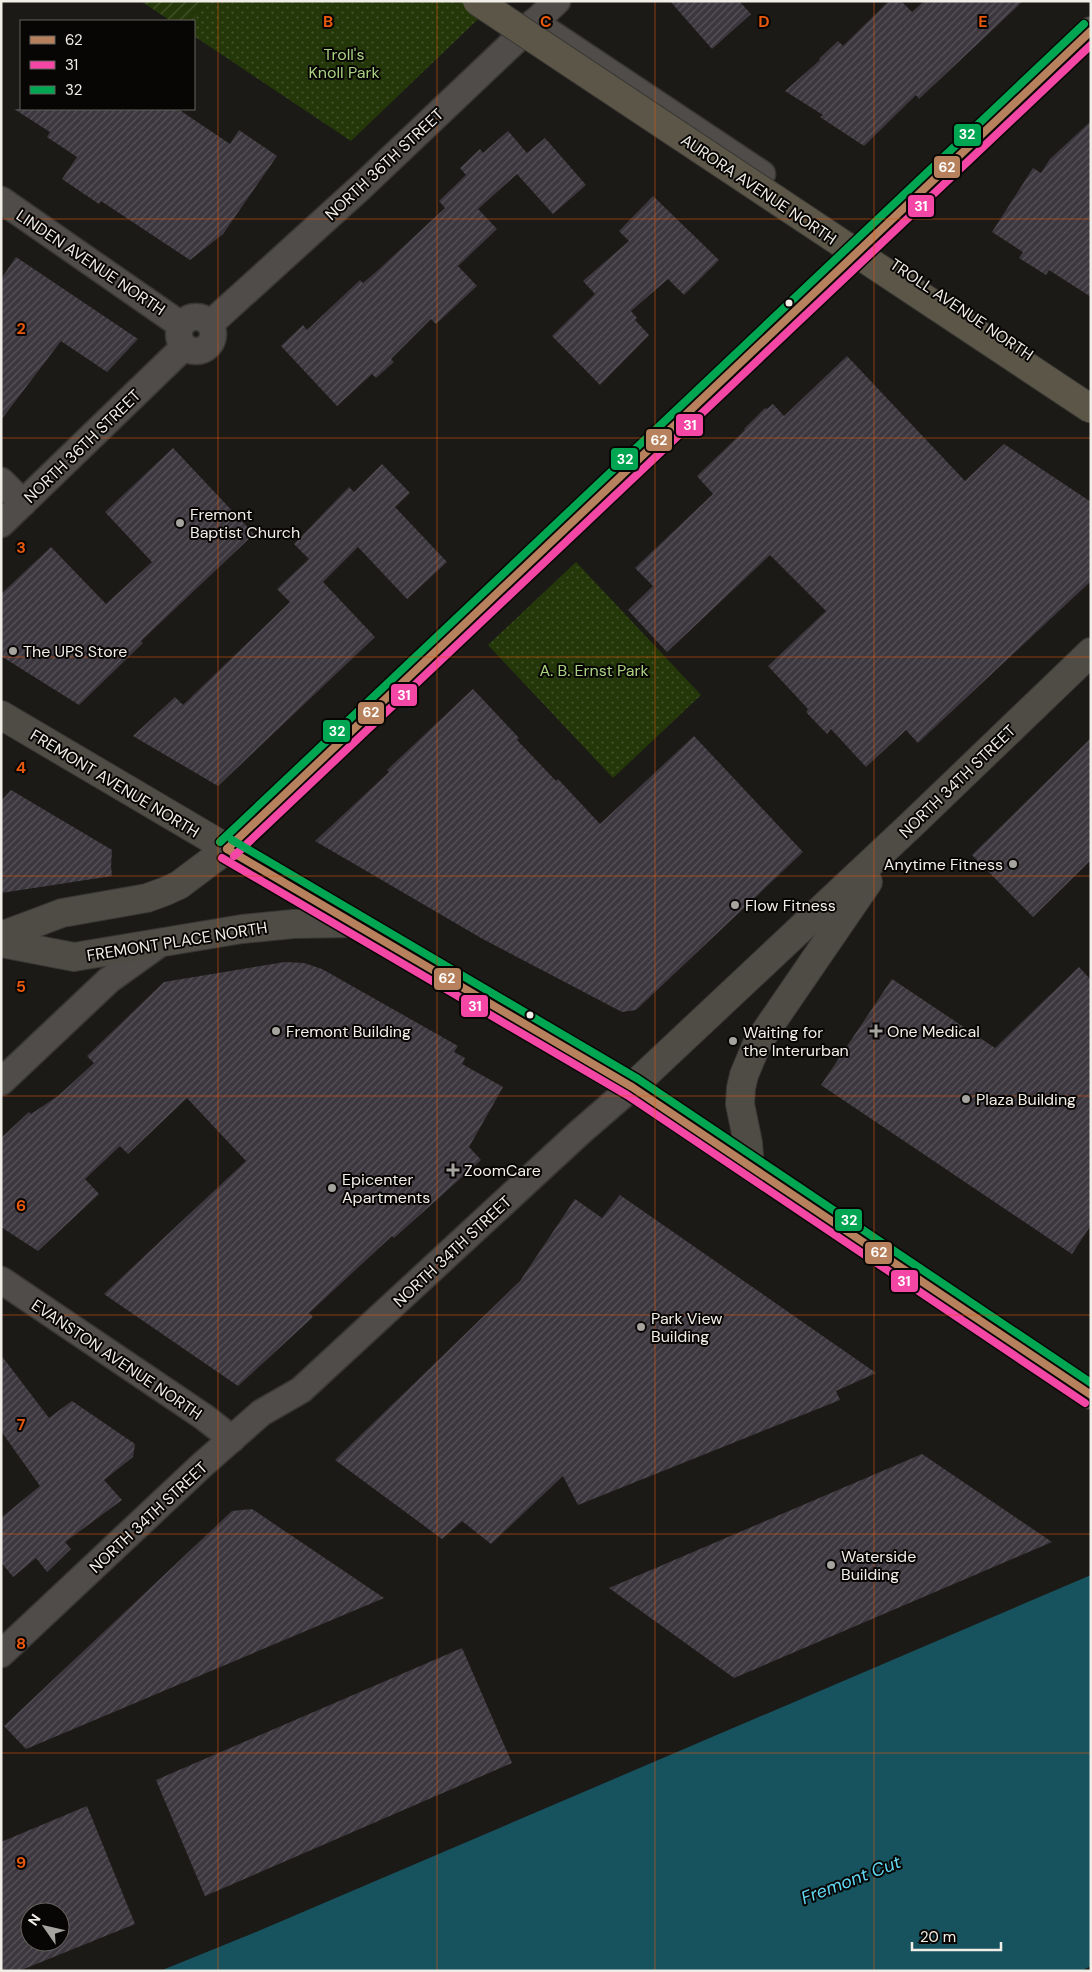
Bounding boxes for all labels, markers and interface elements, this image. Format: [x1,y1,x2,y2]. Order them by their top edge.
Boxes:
text: B [323,11,333,32]
text: C [540,11,552,32]
text: D [758,11,770,32]
text: E [978,11,988,32]
legend [20,20,195,110]
text: 62 [65,30,83,50]
park label: Troll's Knoll Park [308,44,380,83]
text: 31 [65,55,78,75]
text: 32 [65,80,83,100]
street label: NORTH 36TH STREET [321,104,448,225]
line badge: 32 [953,123,982,147]
text: 32 [959,125,975,143]
street label: AURORA AVENUE NORTH [677,129,841,249]
line badge: 62 [933,155,961,179]
text: 62 [939,158,955,176]
line badge: 31 [907,194,935,218]
text: 31 [914,197,928,215]
street label: LINDEN AVENUE NORTH [12,205,169,320]
street label: TROLL AVENUE NORTH [886,254,1037,365]
unlabelled marker [784,298,794,308]
text: 2 [16,318,26,339]
street label: NORTH 36TH STREET [19,385,145,508]
line badge: 31 [675,413,704,437]
text: 31 [683,416,697,434]
line badge: 62 [645,428,673,452]
text: 62 [651,431,667,449]
line badge: 32 [610,447,639,471]
text: 32 [617,450,633,468]
place label: Fremont Baptist Church [190,504,300,543]
marker: Fremont Baptist Church [174,517,186,529]
text: 3 [16,537,26,558]
place label: The UPS Store [23,641,127,662]
marker: The UPS Store [7,645,19,657]
park label: A. B. Ernst Park [539,660,649,681]
line badge: 31 [390,683,418,707]
text: 31 [397,686,411,704]
line badge: 62 [357,701,385,725]
text: 62 [363,703,379,721]
line badge: 32 [322,719,351,743]
street label: NORTH 34TH STREET [895,720,1020,842]
text: 32 [329,722,345,740]
street label: FREMONT AVENUE NORTH [26,725,203,842]
text: 4 [16,757,26,778]
place label: Anytime Fitness [884,854,1003,875]
marker: Anytime Fitness [1007,858,1019,870]
place label: Flow Fitness [745,895,836,916]
marker: Flow Fitness [729,899,741,911]
street label: FREMONT PLACE NORTH [85,917,269,966]
line badge: 62 [433,967,462,991]
text: 62 [439,969,455,987]
text: 5 [16,976,26,997]
line badge: 31 [460,994,489,1018]
text: 31 [468,997,482,1015]
unlabelled marker [525,1010,535,1020]
place label: Fremont Building [286,1021,411,1042]
place label: One Medical [887,1021,980,1042]
place label: Waiting for the Interurban [743,1022,849,1061]
marker: One Medical [869,1024,883,1038]
marker: Fremont Building [270,1025,282,1037]
marker: Waiting for the Interurban [727,1035,739,1047]
place label: Plaza Building [976,1089,1076,1110]
marker: Plaza Building [960,1093,972,1105]
place label: ZoomCare [464,1160,541,1181]
marker: ZoomCare [446,1163,460,1177]
place label: Epicenter Apartments [342,1169,430,1208]
marker: Epicenter Apartments [326,1182,338,1194]
street label: NORTH 34TH STREET [389,1191,516,1312]
text: 6 [16,1195,26,1216]
line badge: 32 [834,1208,863,1232]
text: 32 [841,1211,857,1229]
line badge: 62 [864,1241,893,1265]
text: 62 [871,1243,887,1261]
line badge: 31 [890,1269,919,1293]
text: 31 [897,1272,911,1290]
street label: EVANSTON AVENUE NORTH [27,1294,206,1424]
place label: Park View Building [651,1308,722,1347]
marker: Park View Building [635,1321,647,1333]
text: 7 [17,1414,26,1435]
street label: NORTH 34TH STREET [85,1457,212,1578]
place label: Waterside Building [841,1546,916,1585]
marker: Waterside Building [825,1559,837,1571]
text: 8 [16,1633,26,1654]
water label: Fremont Cut [797,1850,905,1910]
text: 9 [16,1852,26,1873]
north arrow [20,1902,70,1952]
text: N [24,1910,45,1929]
scale bar [912,1920,1001,1952]
text: 20 m [920,1927,956,1947]

